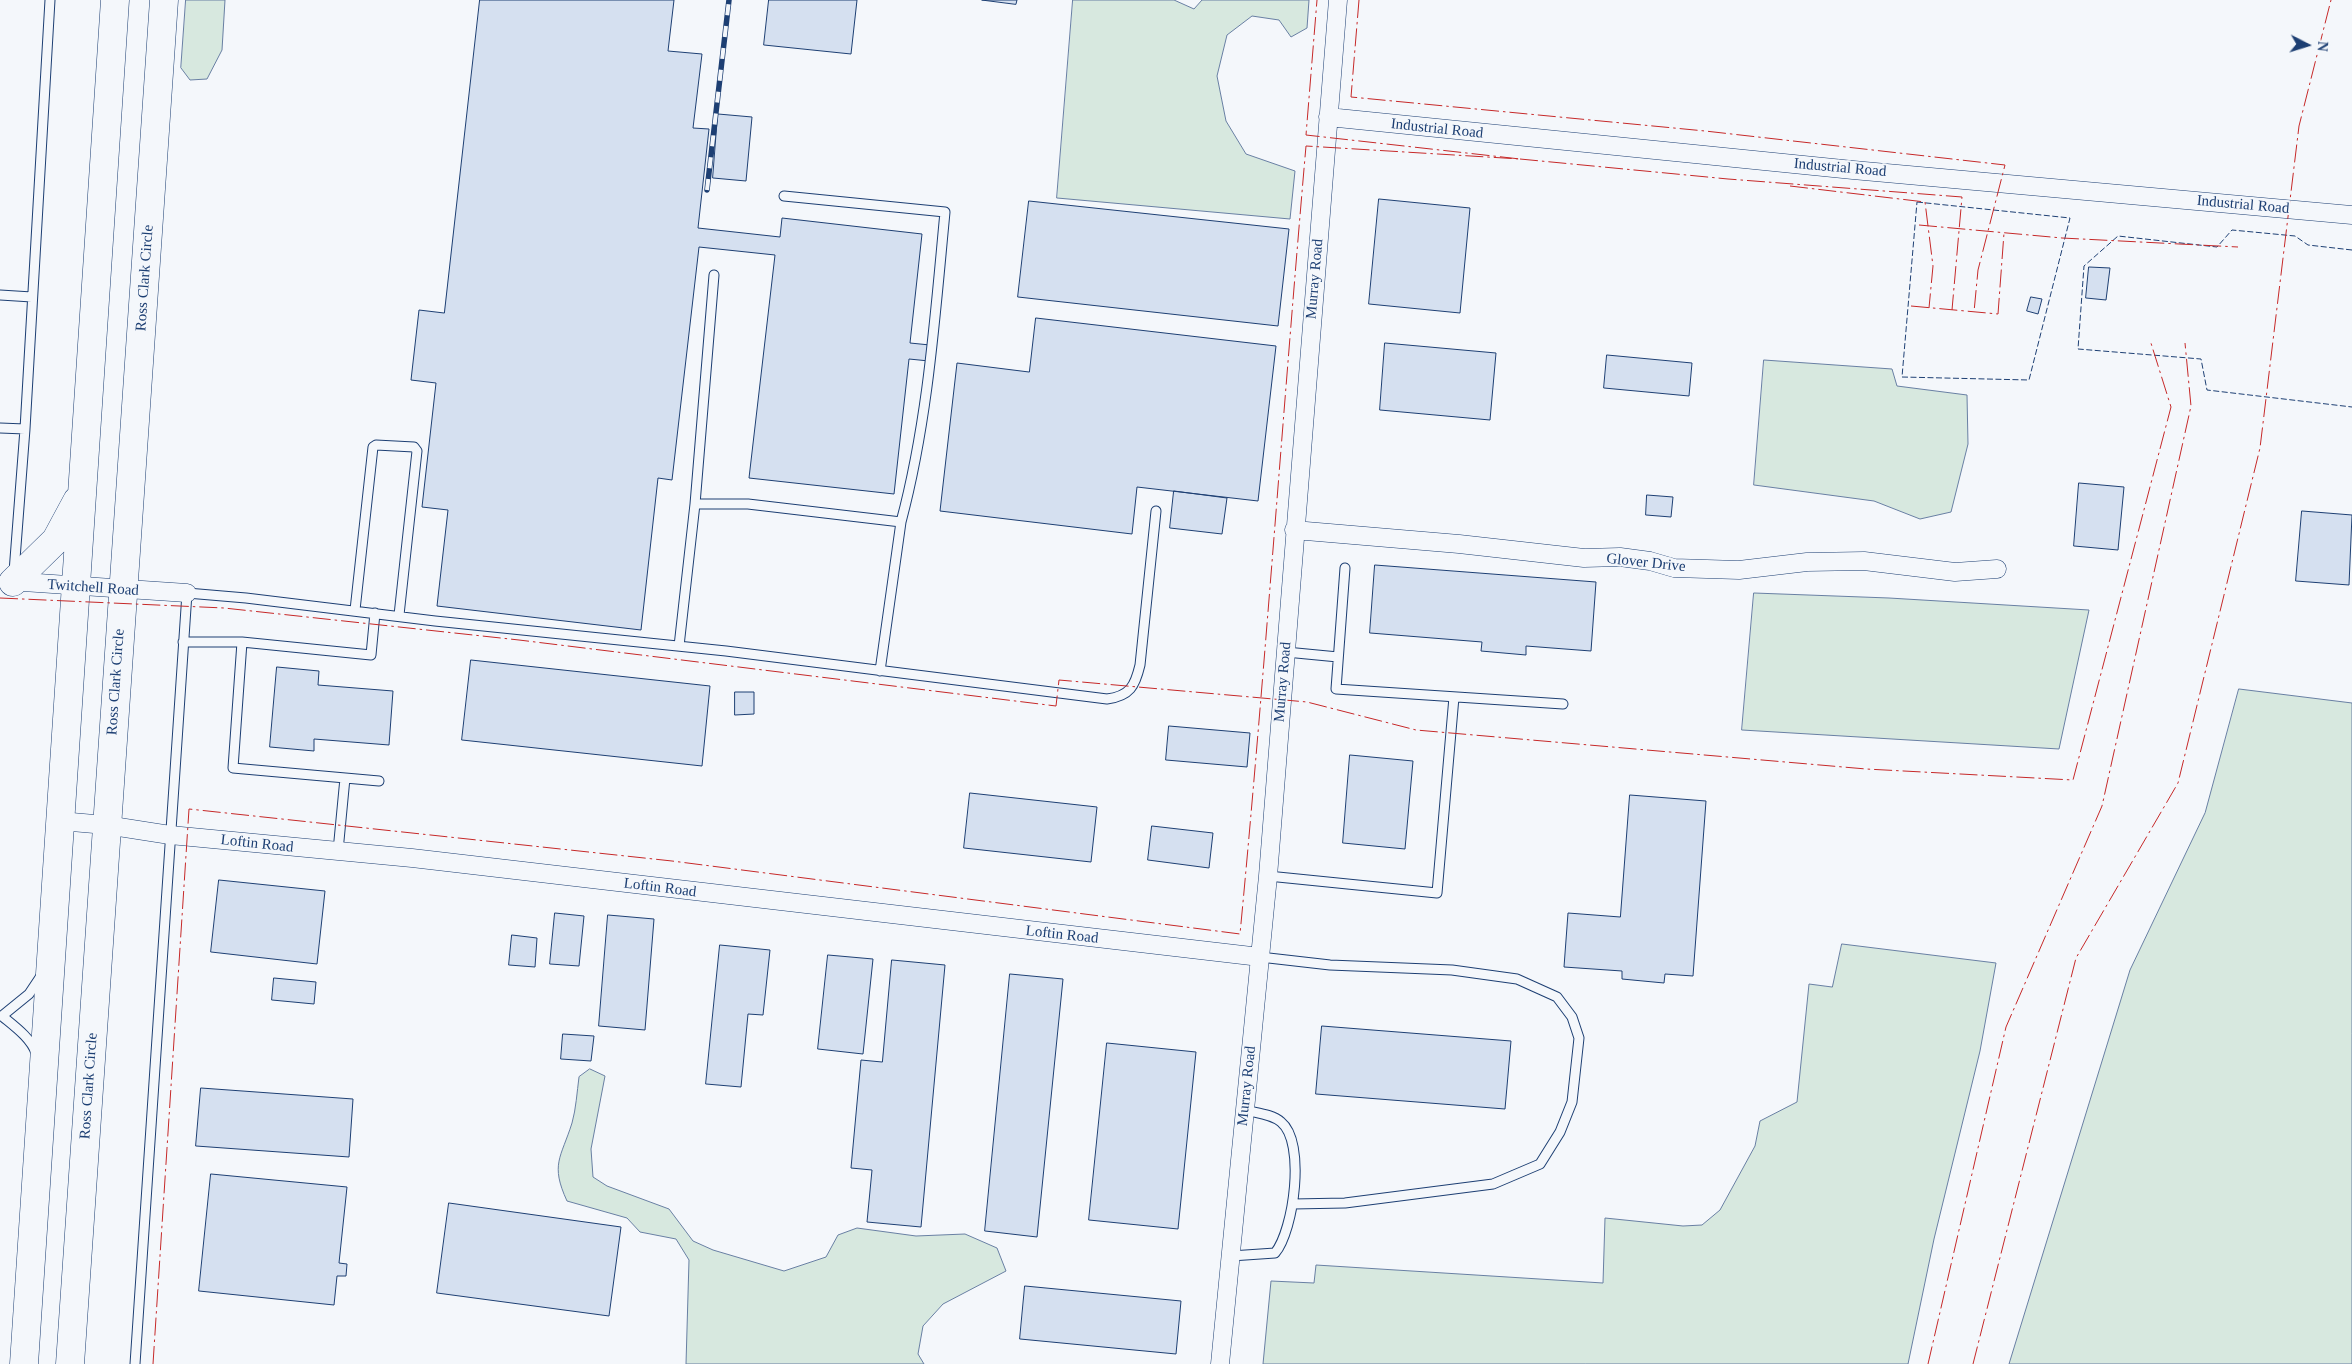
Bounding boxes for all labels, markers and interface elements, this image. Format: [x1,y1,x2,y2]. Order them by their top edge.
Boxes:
north arrow [2282,20,2332,70]
text: N [2315,41,2330,52]
street label: Industrial Road [1390,115,1484,143]
street label: Industrial Road [1793,155,1887,181]
street label: Industrial Road [2196,192,2290,218]
street label: Ross Clark Circle [132,224,158,332]
street label: Murray Road [1303,238,1327,320]
street label: Glover Drive [1605,550,1687,576]
street label: Twitchell Road [47,576,139,600]
street label: Ross Clark Circle [103,628,129,736]
street label: Murray Road [1271,641,1295,723]
street label: Loftin Road [220,831,294,857]
street label: Loftin Road [623,875,697,901]
street label: Loftin Road [1025,922,1099,948]
street label: Ross Clark Circle [76,1032,102,1140]
street label: Murray Road [1234,1045,1260,1127]

